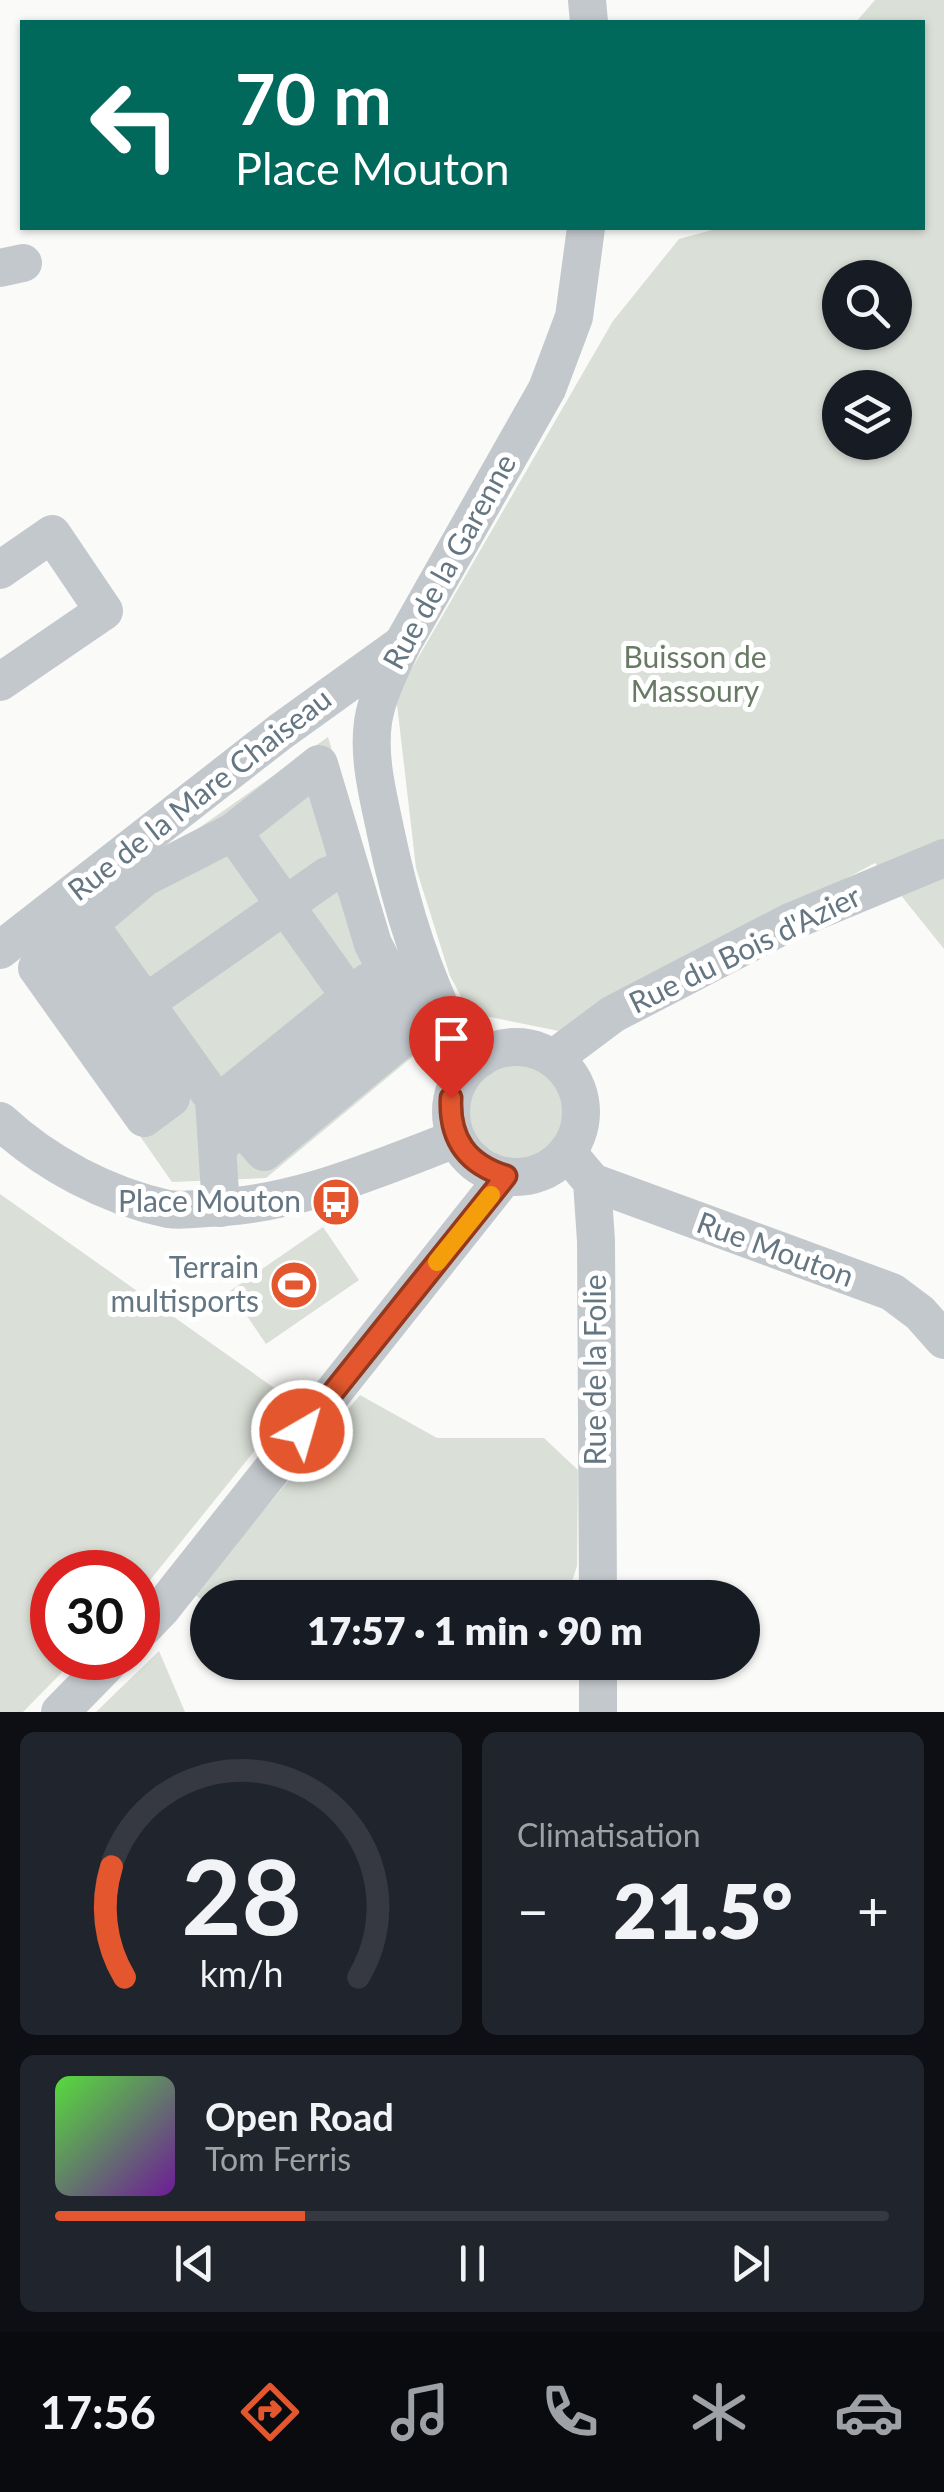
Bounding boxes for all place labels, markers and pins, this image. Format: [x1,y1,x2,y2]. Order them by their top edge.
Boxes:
pin [409,996,494,1099]
bus stop icon: Place Mouton [310,1176,362,1228]
place label: Place Mouton [118,1182,301,1218]
place label: Terrain multisports [111,1248,259,1318]
sports icon: Terrain multisports [268,1259,320,1311]

